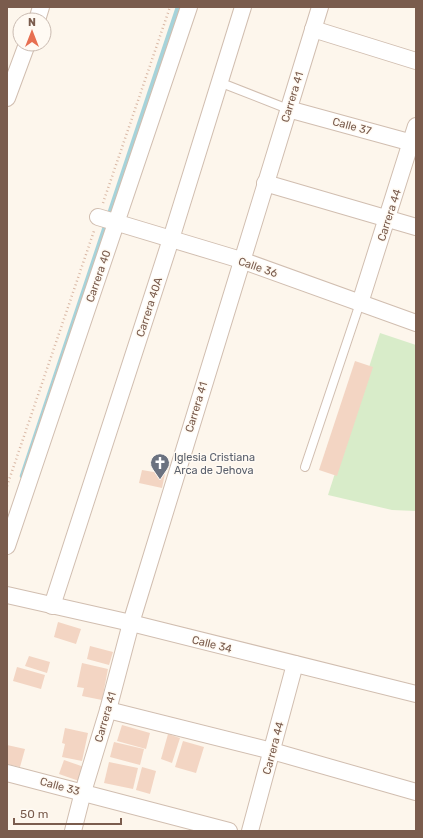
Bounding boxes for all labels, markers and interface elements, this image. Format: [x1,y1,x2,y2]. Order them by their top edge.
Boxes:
north arrow [12,12,52,52]
text: N [28,16,36,29]
street label: Carrera 41 [279,70,306,124]
street label: Calle 37 [331,115,373,138]
street label: Carrera 44 [375,187,404,243]
street label: Carrera 40 [83,248,113,304]
street label: Calle 36 [236,255,280,280]
street label: Carrera 40A [134,275,165,339]
street label: Carrera 41 [183,380,210,434]
place label: Iglesia Cristiana Arca de Jehova [174,451,255,477]
church icon: Iglesia Cristiana Arca de Jehova [149,452,171,480]
street label: Calle 34 [190,633,234,656]
street label: Carrera 41 [92,690,119,744]
street label: Carrera 44 [260,720,287,776]
street label: Calle 33 [38,775,82,798]
scale bar [14,800,121,826]
text: 50 m [20,807,48,821]

